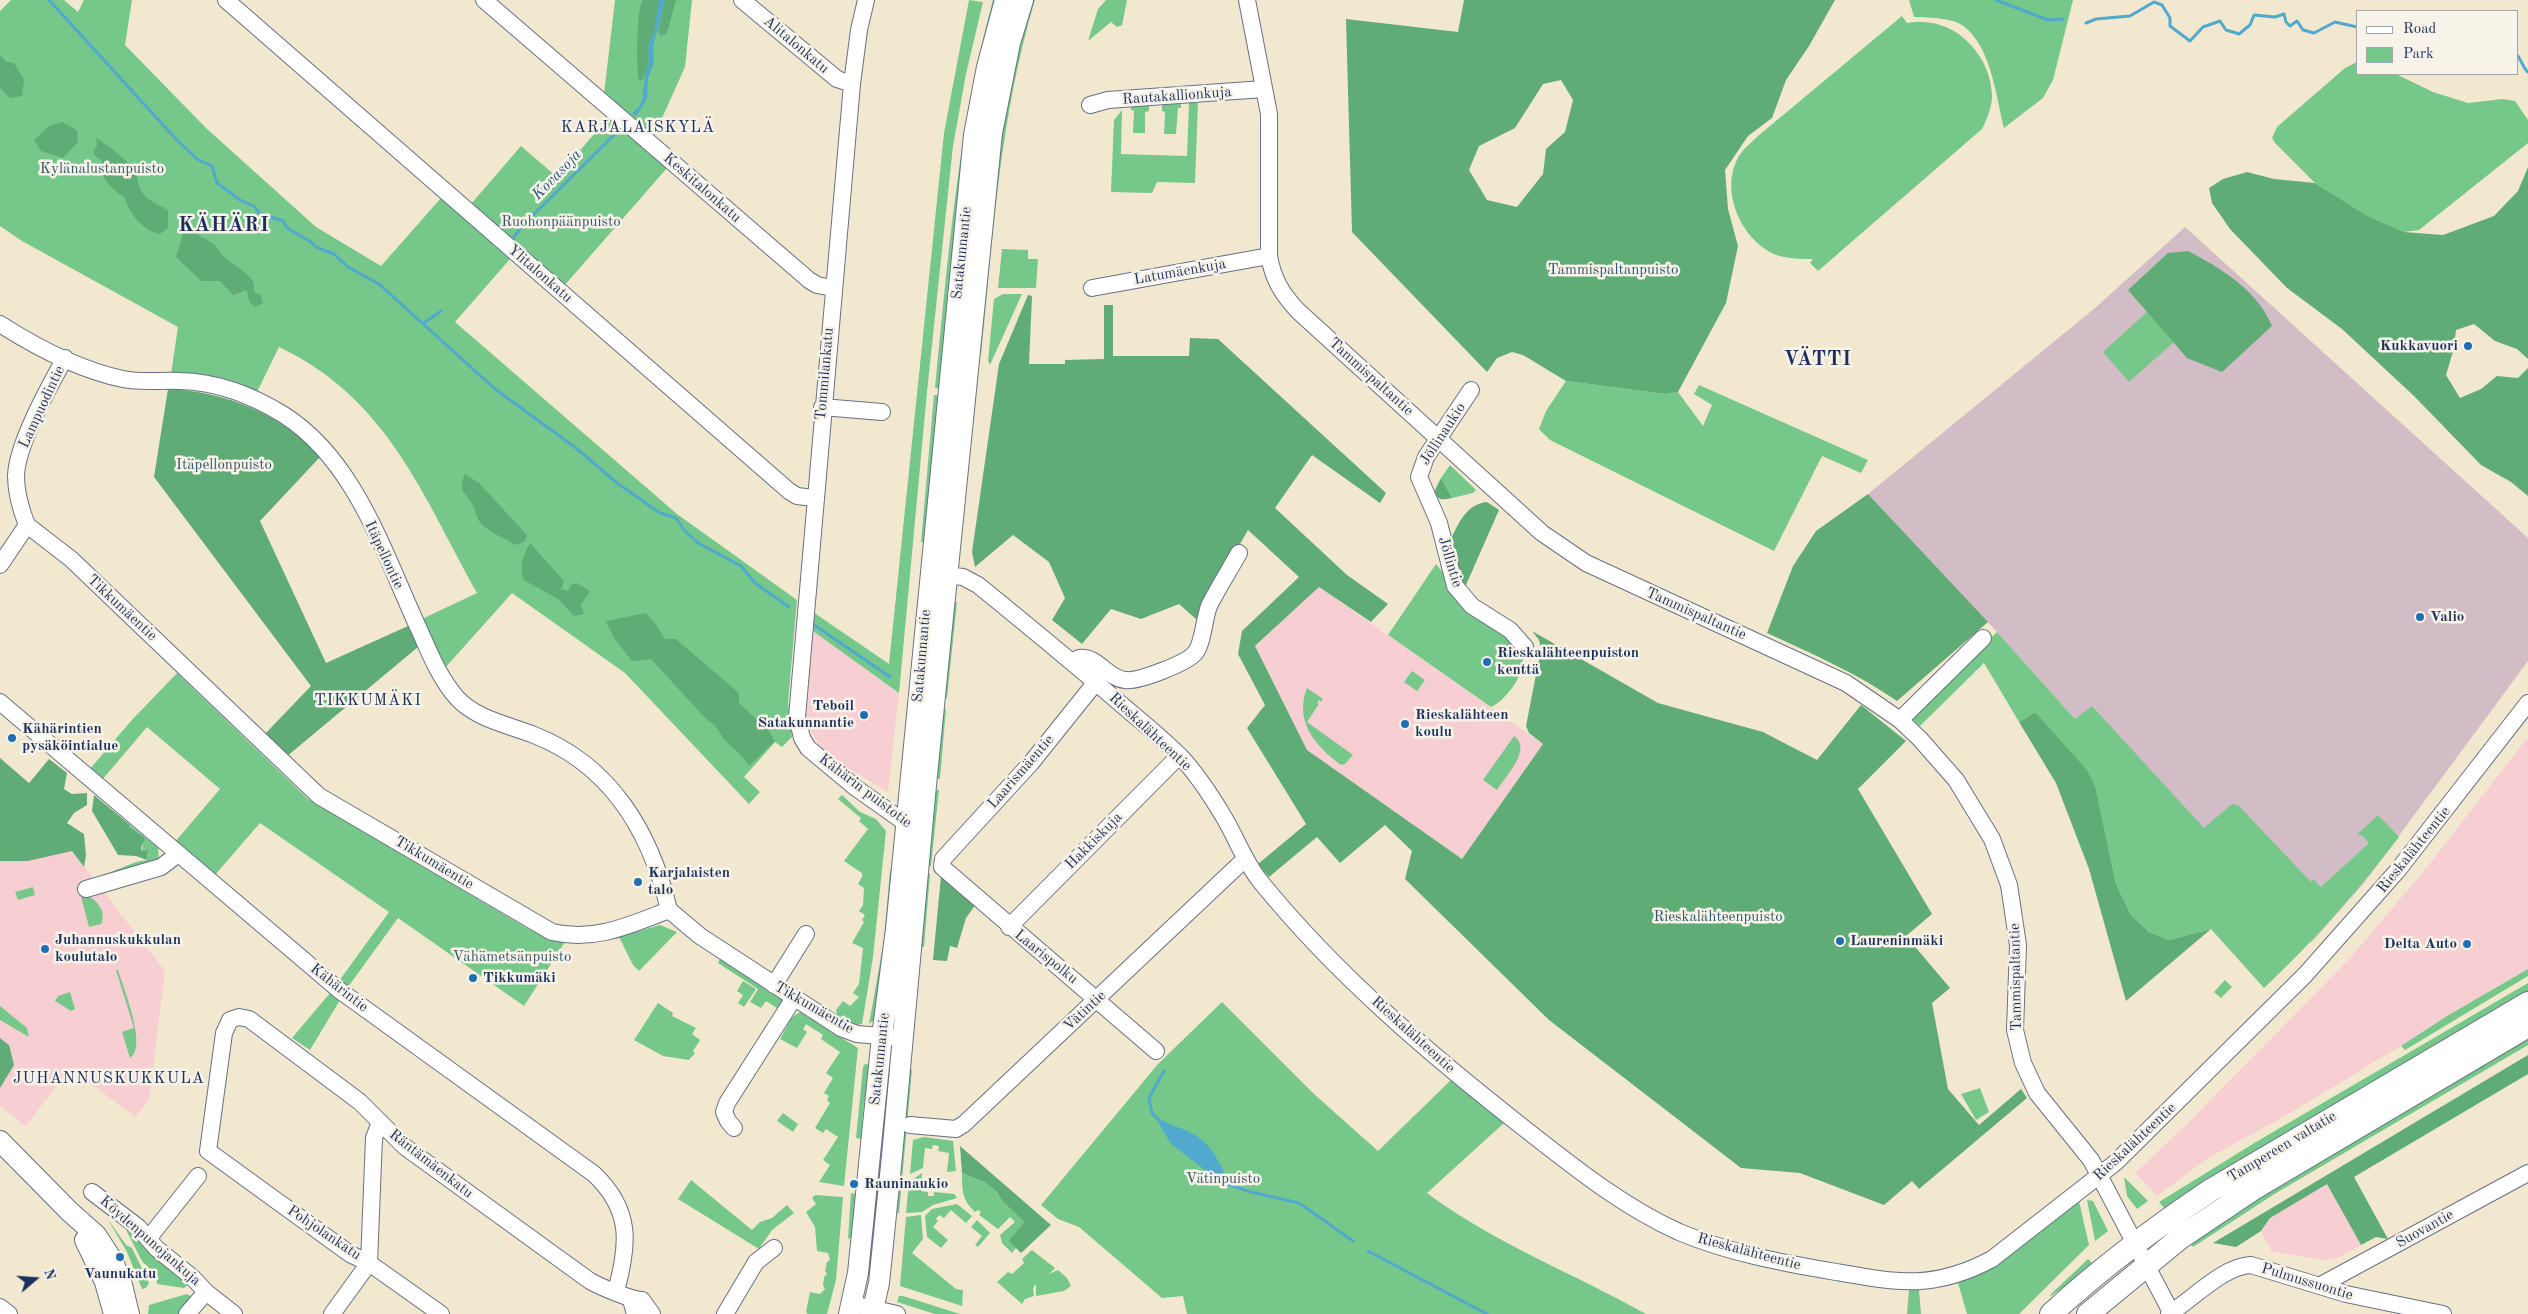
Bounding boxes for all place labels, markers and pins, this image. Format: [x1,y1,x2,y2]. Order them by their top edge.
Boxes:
place label: Kukkavuori [2380,337,2458,355]
marker: Kukkavuori [2462,340,2474,352]
place label: Valio [2430,608,2464,626]
marker: Valio [2414,611,2426,623]
place label: Rieskalähteenpuiston kenttä [1497,644,1639,679]
marker: Rieskalähteenpuiston kenttä [1481,656,1493,668]
place label: Teboil Satakunnantie [758,697,854,732]
place label: Rieskalähteen koulu [1415,706,1509,741]
marker: Teboil Satakunnantie [858,709,870,721]
marker: Rieskalähteen koulu [1399,718,1411,730]
place label: Kähärintien pysäköintialue [22,720,118,755]
marker: Kähärintien pysäköintialue [6,732,18,744]
place label: Karjalaisten talo [648,864,730,899]
marker: Karjalaisten talo [632,876,644,888]
place label: Juhannuskukkulan koulutalo [55,931,181,966]
place label: Laureninmäki [1850,932,1943,950]
marker: Laureninmäki [1834,935,1846,947]
place label: Delta Auto [2384,935,2457,953]
marker: Delta Auto [2461,938,2473,950]
marker: Juhannuskukkulan koulutalo [39,943,51,955]
place label: Tikkumäki [483,969,556,987]
marker: Tikkumäki [467,972,479,984]
place label: Rauninaukio [864,1175,948,1193]
marker: Rauninaukio [848,1178,860,1190]
marker: Vaunukatu [114,1251,126,1263]
place label: Vaunukatu [84,1265,156,1283]

